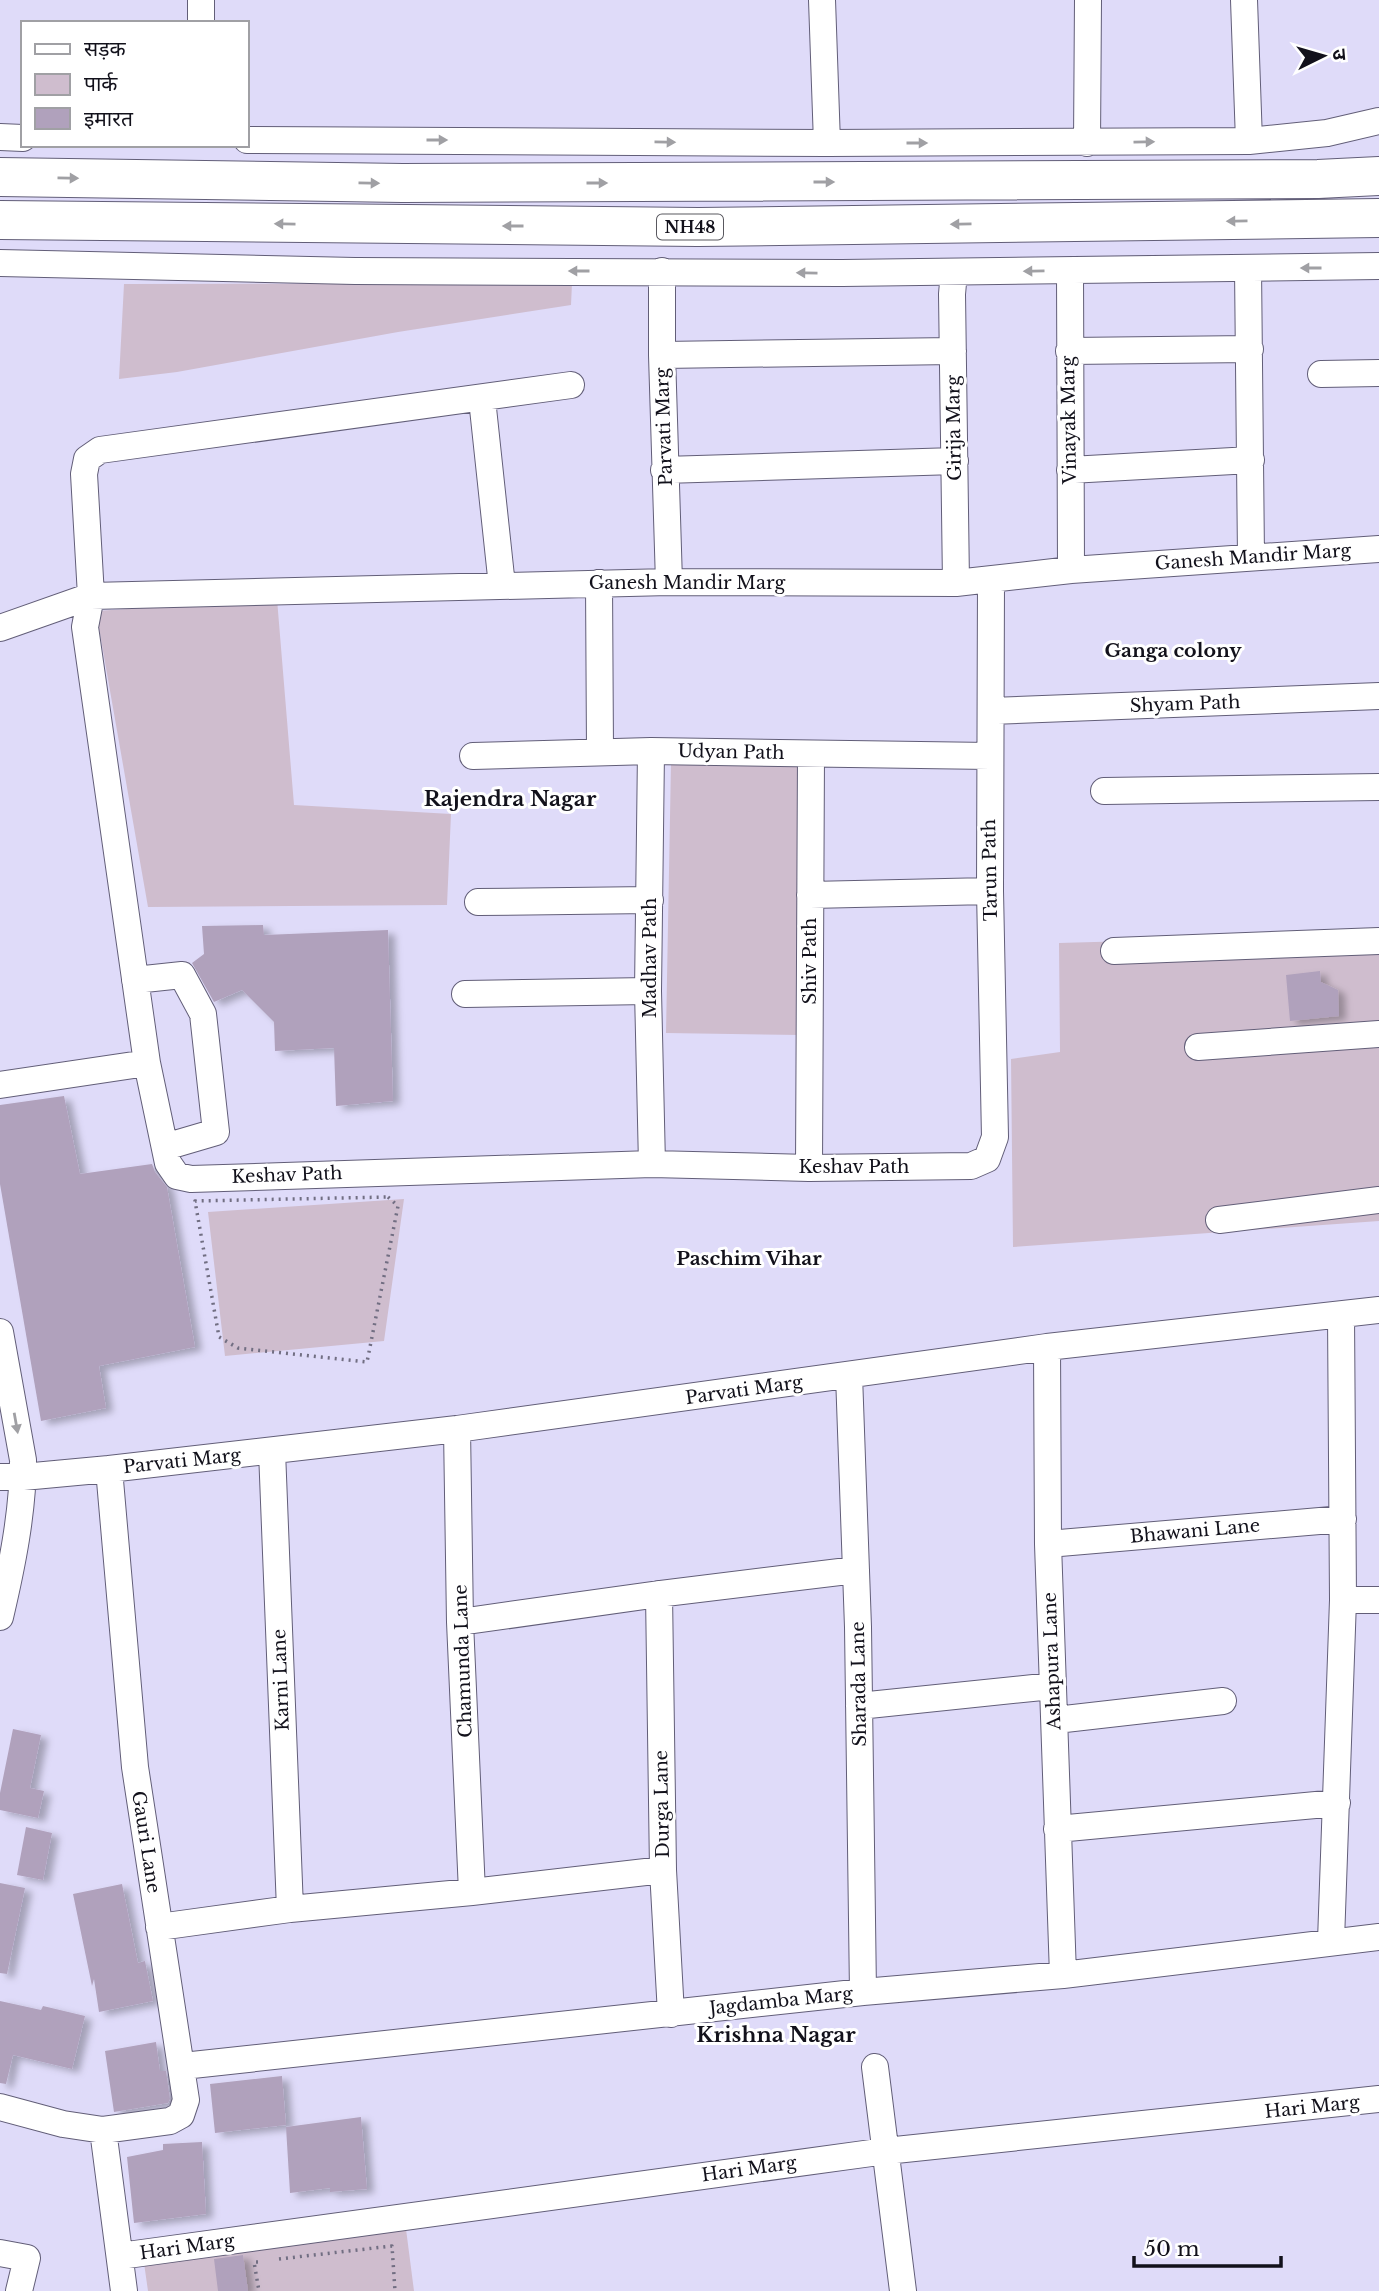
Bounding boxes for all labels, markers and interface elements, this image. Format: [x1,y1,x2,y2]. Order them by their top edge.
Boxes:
legend [21,21,248,147]
north arrow [1288,21,1358,91]
text: सड़क [84,36,126,62]
text: उ [1327,48,1351,62]
text: पार्क [84,71,118,97]
text: इमारत [84,106,134,132]
one-way arrow [427,134,449,146]
one-way arrow [654,136,676,148]
one-way arrow [906,137,928,149]
one-way arrow [1134,137,1156,148]
one-way arrow [57,172,79,184]
one-way arrow [813,176,835,188]
one-way arrow [358,177,380,188]
one-way arrow [586,177,608,188]
road number: NH48 [657,215,723,240]
one-way arrow [1226,215,1248,227]
one-way arrow [274,218,296,230]
one-way arrow [950,218,972,230]
one-way arrow [502,220,524,232]
one-way arrow [1300,262,1322,274]
one-way arrow [568,265,590,277]
one-way arrow [1023,265,1045,277]
one-way arrow [796,267,818,279]
street label: Vinayak Marg [1057,355,1081,485]
street label: Parvati Marg [651,367,677,487]
street label: Girija Marg [942,375,966,481]
street label: Ganesh Mandir Marg [1154,539,1352,575]
street label: Ganesh Mandir Marg [589,572,786,594]
district label: Ganga colony [1104,639,1242,662]
street label: Shyam Path [1129,691,1241,717]
street label: Udyan Path [677,740,785,764]
district label: Rajendra Nagar [424,786,597,812]
street label: Tarun Path [978,819,1002,921]
street label: Madhav Path [639,898,661,1018]
street label: Shiv Path [799,918,821,1004]
street label: Keshav Path [798,1156,910,1178]
street label: Keshav Path [231,1162,343,1188]
district label: Paschim Vihar [676,1247,822,1270]
street label: Parvati Marg [684,1371,804,1409]
one-way arrow [11,1412,22,1434]
street label: Parvati Marg [122,1444,242,1478]
street label: Bhawani Lane [1129,1514,1261,1548]
street label: Chamunda Lane [449,1584,477,1738]
street label: Ashapura Lane [1039,1592,1065,1731]
street label: Sharada Lane [847,1621,871,1747]
street label: Karni Lane [268,1629,294,1731]
street label: Durga Lane [650,1750,674,1858]
street label: Gauri Lane [127,1789,165,1895]
street label: Jagdamba Marg [706,1982,854,2020]
district label: Krishna Nagar [696,2022,856,2048]
street label: Hari Marg [1263,2091,1361,2123]
street label: Hari Marg [700,2151,798,2187]
scale bar [1134,2224,1281,2268]
street label: Hari Marg [138,2229,236,2265]
text: 50 m [1144,2236,1200,2262]

